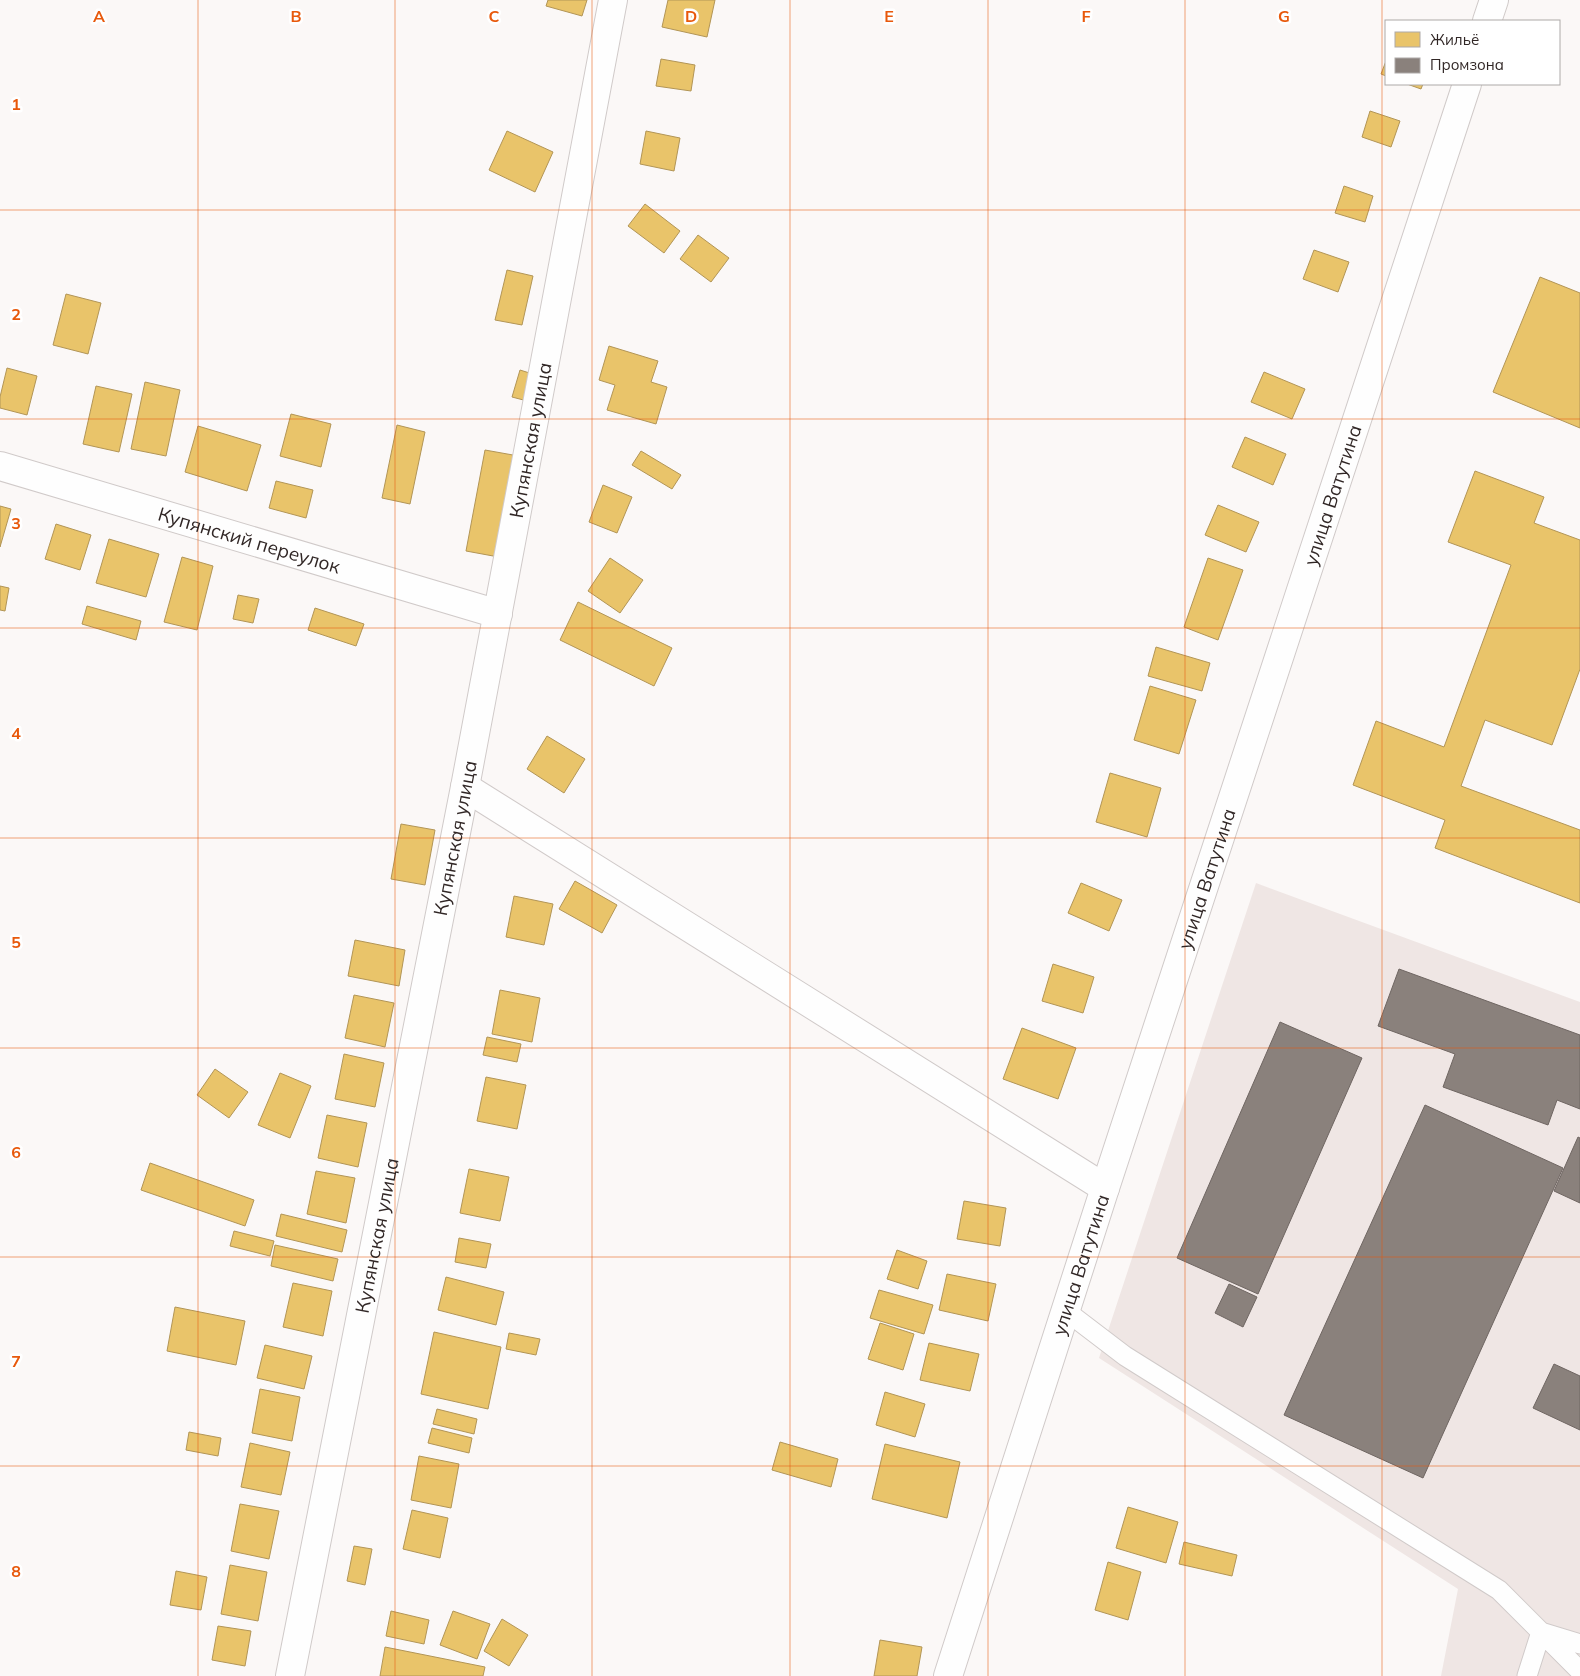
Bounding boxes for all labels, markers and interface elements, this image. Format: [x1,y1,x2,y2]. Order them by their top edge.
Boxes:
text: A [93,6,105,26]
text: B [290,6,302,26]
text: C [489,6,500,26]
text: D [685,6,697,26]
text: E [884,6,894,26]
text: F [1081,6,1091,26]
text: G [1278,6,1290,26]
legend [1385,20,1560,85]
text: Жильё [1430,30,1479,49]
text: Промзона [1430,55,1504,74]
text: 1 [11,94,21,114]
text: 2 [11,304,21,324]
street label: Купянская улица [504,360,557,520]
street label: улица Ватутина [1298,421,1367,568]
street label: Купянский переулок [155,502,344,579]
text: 3 [11,513,21,533]
text: 4 [11,723,21,743]
street label: Купянская улица [428,758,482,918]
street label: улица Ватутина [1172,805,1241,952]
text: 5 [11,932,21,952]
text: 6 [11,1142,21,1162]
street label: Купянская улица [350,1156,404,1315]
street label: улица Ватутина [1046,1191,1114,1338]
text: 7 [11,1351,21,1371]
text: 8 [11,1561,21,1581]

